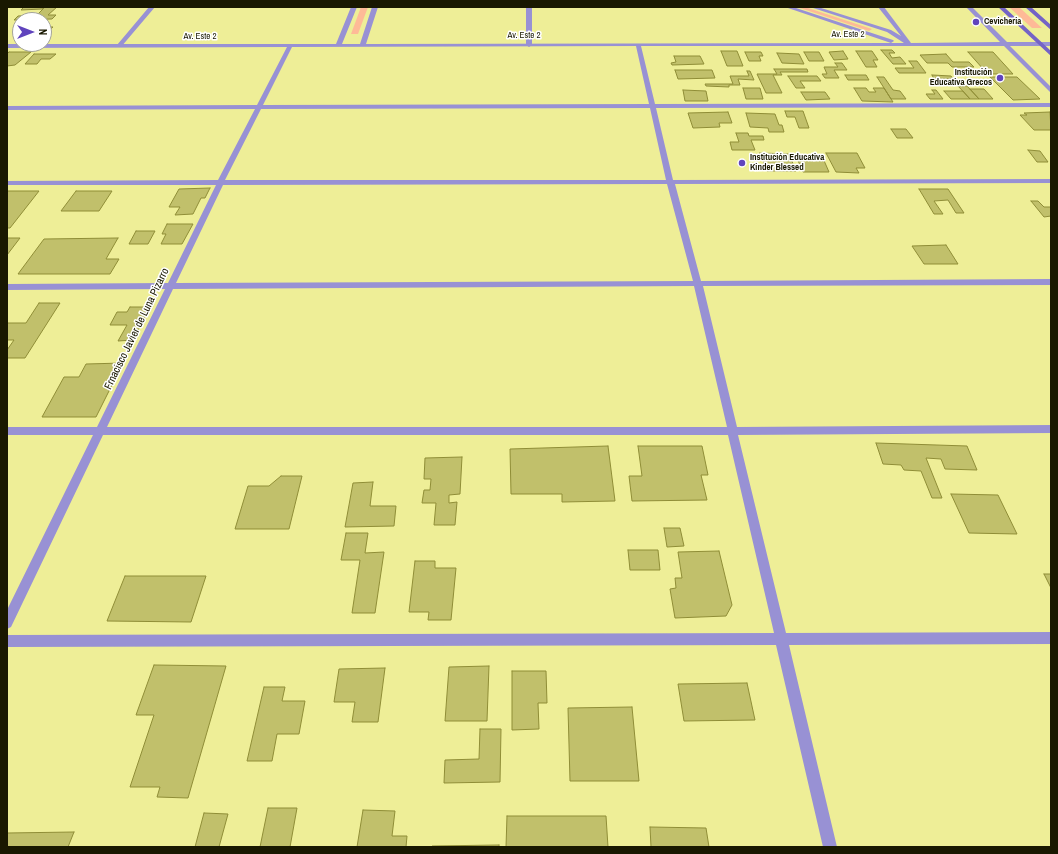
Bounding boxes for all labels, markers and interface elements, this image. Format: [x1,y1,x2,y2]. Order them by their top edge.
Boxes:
north arrow [12,12,52,52]
marker: Cevicheria [971,17,981,27]
place label: Cevicheria [984,17,1021,27]
text: N [36,29,50,35]
street label: Av. Este 2 [832,30,864,40]
street label: Av. Este 2 [508,31,540,41]
street label: Av. Este 2 [184,32,216,42]
place label: Institución Educativa Grecos [930,68,992,89]
marker: Institución Educativa Grecos [995,73,1005,83]
place label: Institución Educativa Kinder Blessed [750,153,824,174]
marker: Institución Educativa Kinder Blessed [737,158,747,168]
street label: Frnacisco Javier de Luna Pizarro [102,266,172,392]

